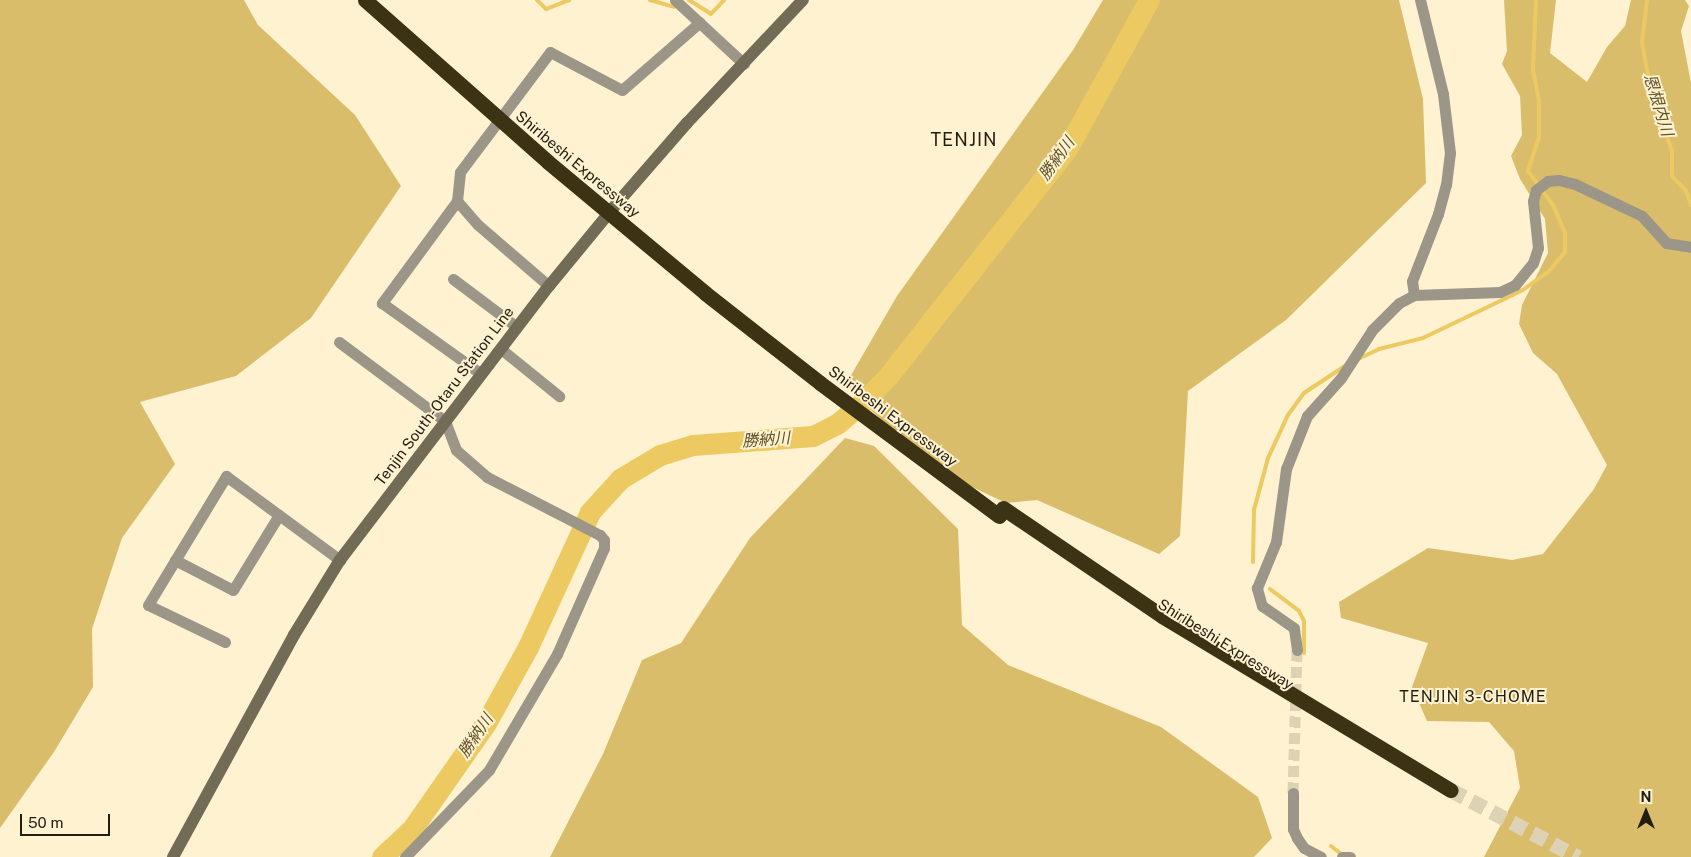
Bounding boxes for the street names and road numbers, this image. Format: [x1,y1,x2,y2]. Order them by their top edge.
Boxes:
street label: Shiribeshi Expressway [512,107,644,221]
street label: Tenjin South-Otaru Station Line [371,303,517,489]
street label: Shiribeshi Expressway [825,362,961,470]
street label: Shiribeshi Expressway [1155,595,1297,693]

